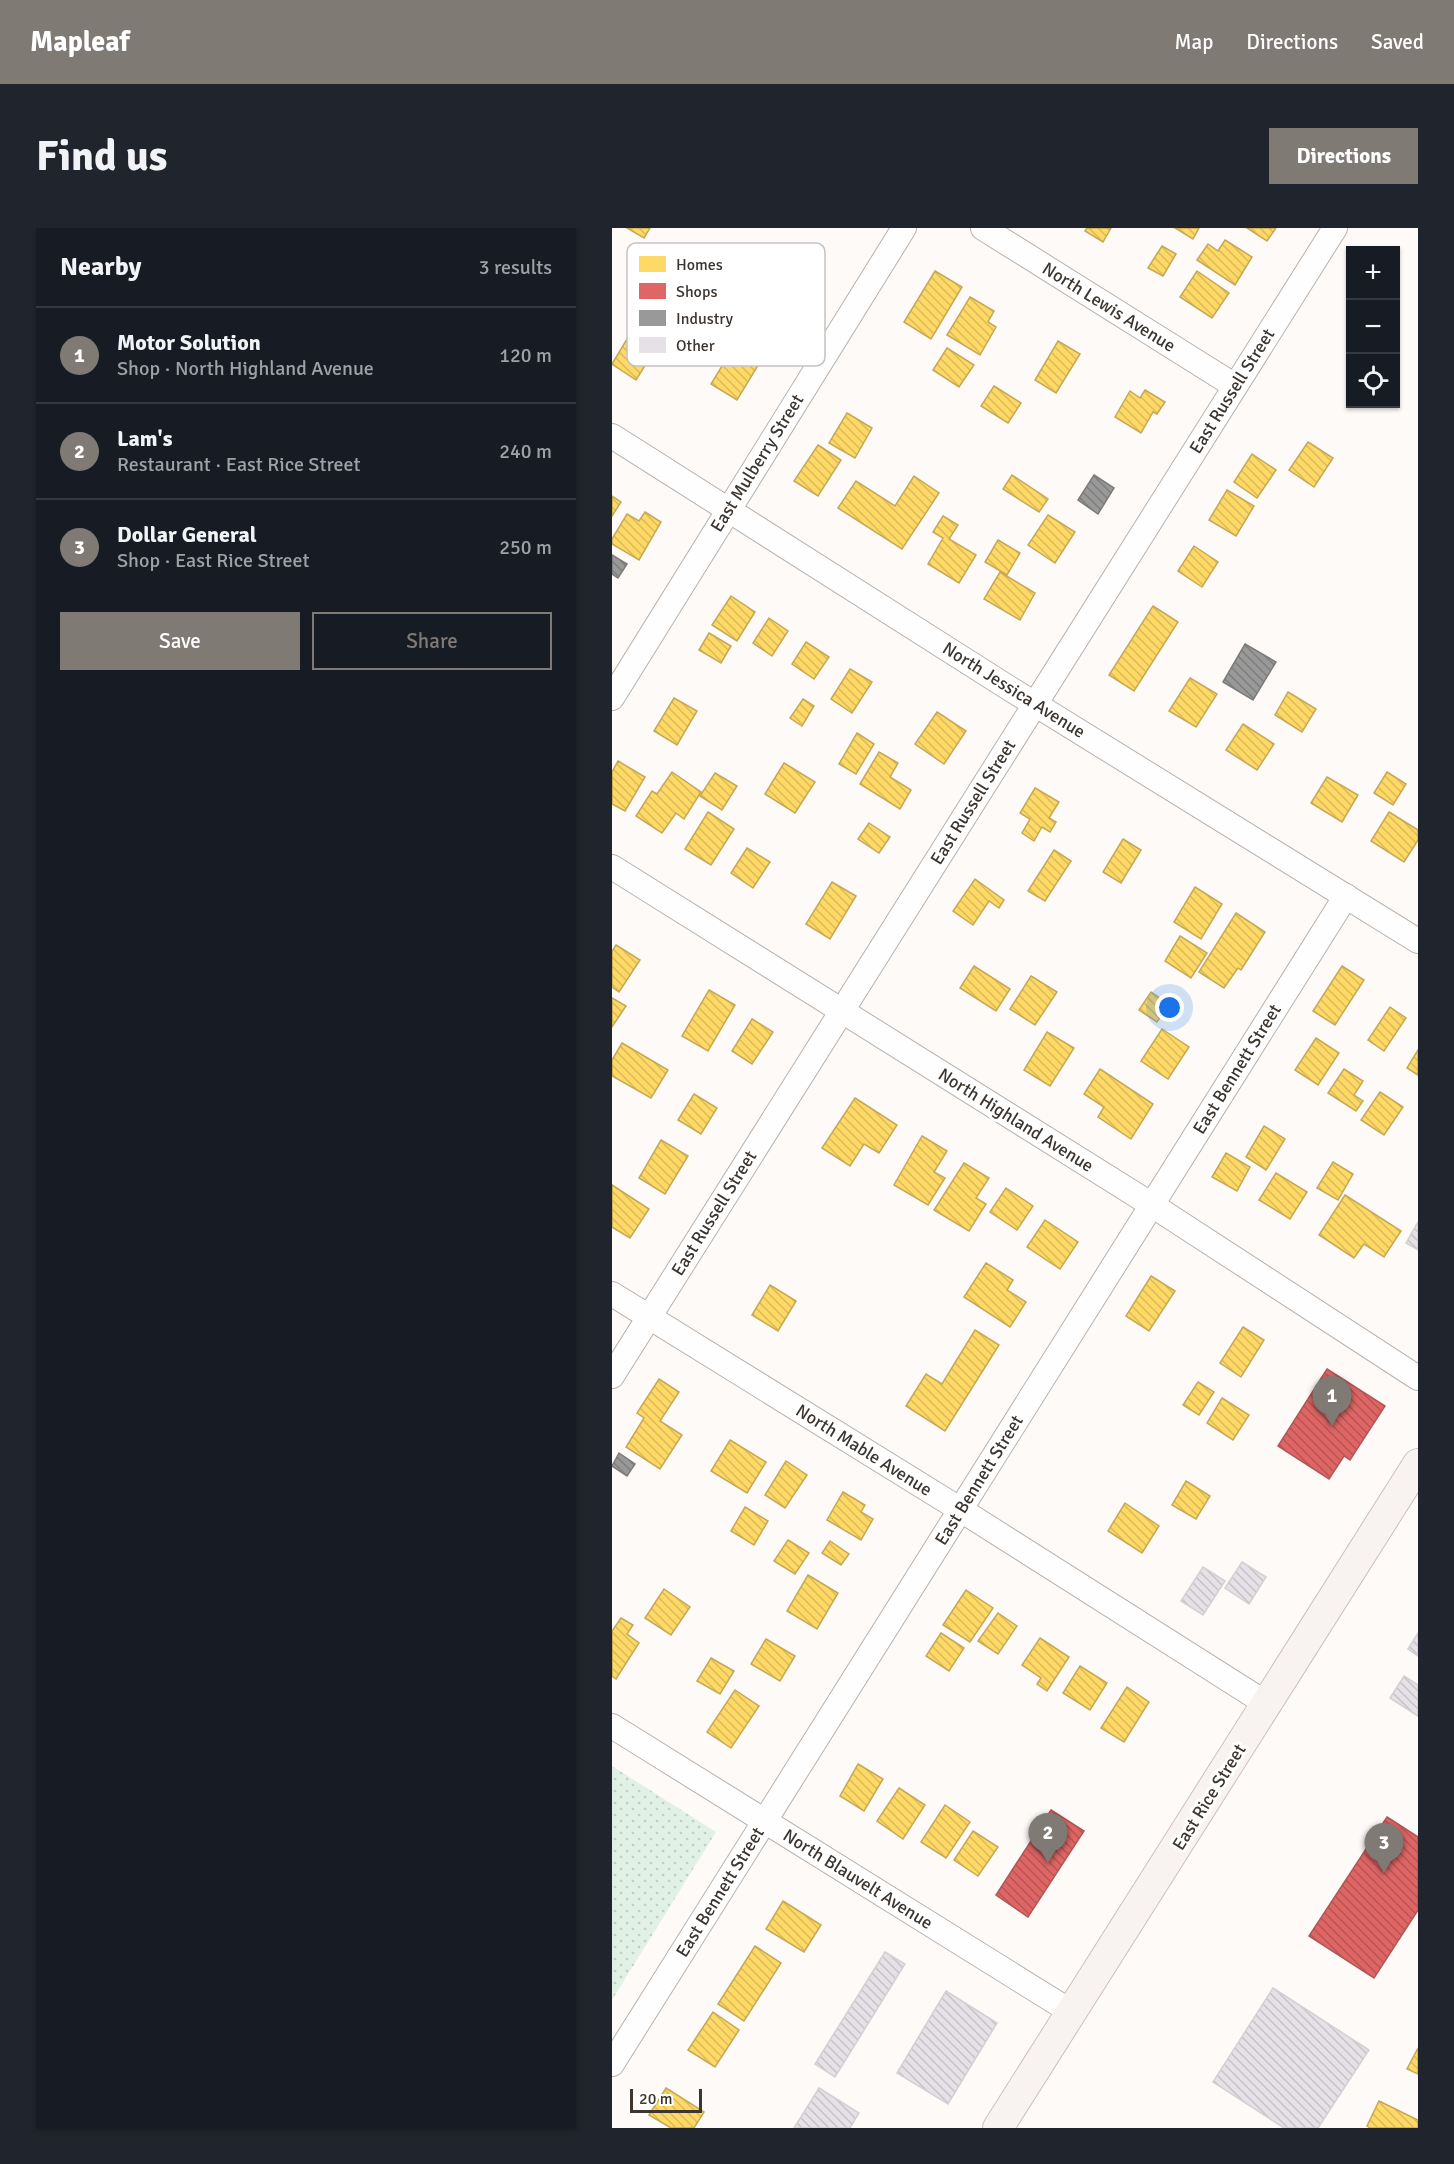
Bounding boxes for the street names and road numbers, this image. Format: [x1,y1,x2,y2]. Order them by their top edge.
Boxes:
street label: North Lewis Avenue [1038,257,1180,357]
street label: East Russell Street [1185,324,1279,458]
street label: East Mulberry Street [706,390,808,536]
street label: North Jessica Avenue [939,637,1089,743]
street label: East Russell Street [926,735,1020,869]
street label: East Bennett Street [1188,1000,1286,1138]
street label: North Highland Avenue [934,1063,1098,1177]
street label: East Russell Street [667,1146,761,1280]
street label: North Mable Avenue [792,1399,936,1501]
street label: East Bennett Street [930,1411,1028,1549]
street label: East Rice Street [1168,1740,1250,1854]
street label: East Bennett Street [671,1823,769,1961]
street label: North Blauvelt Avenue [779,1824,937,1934]

